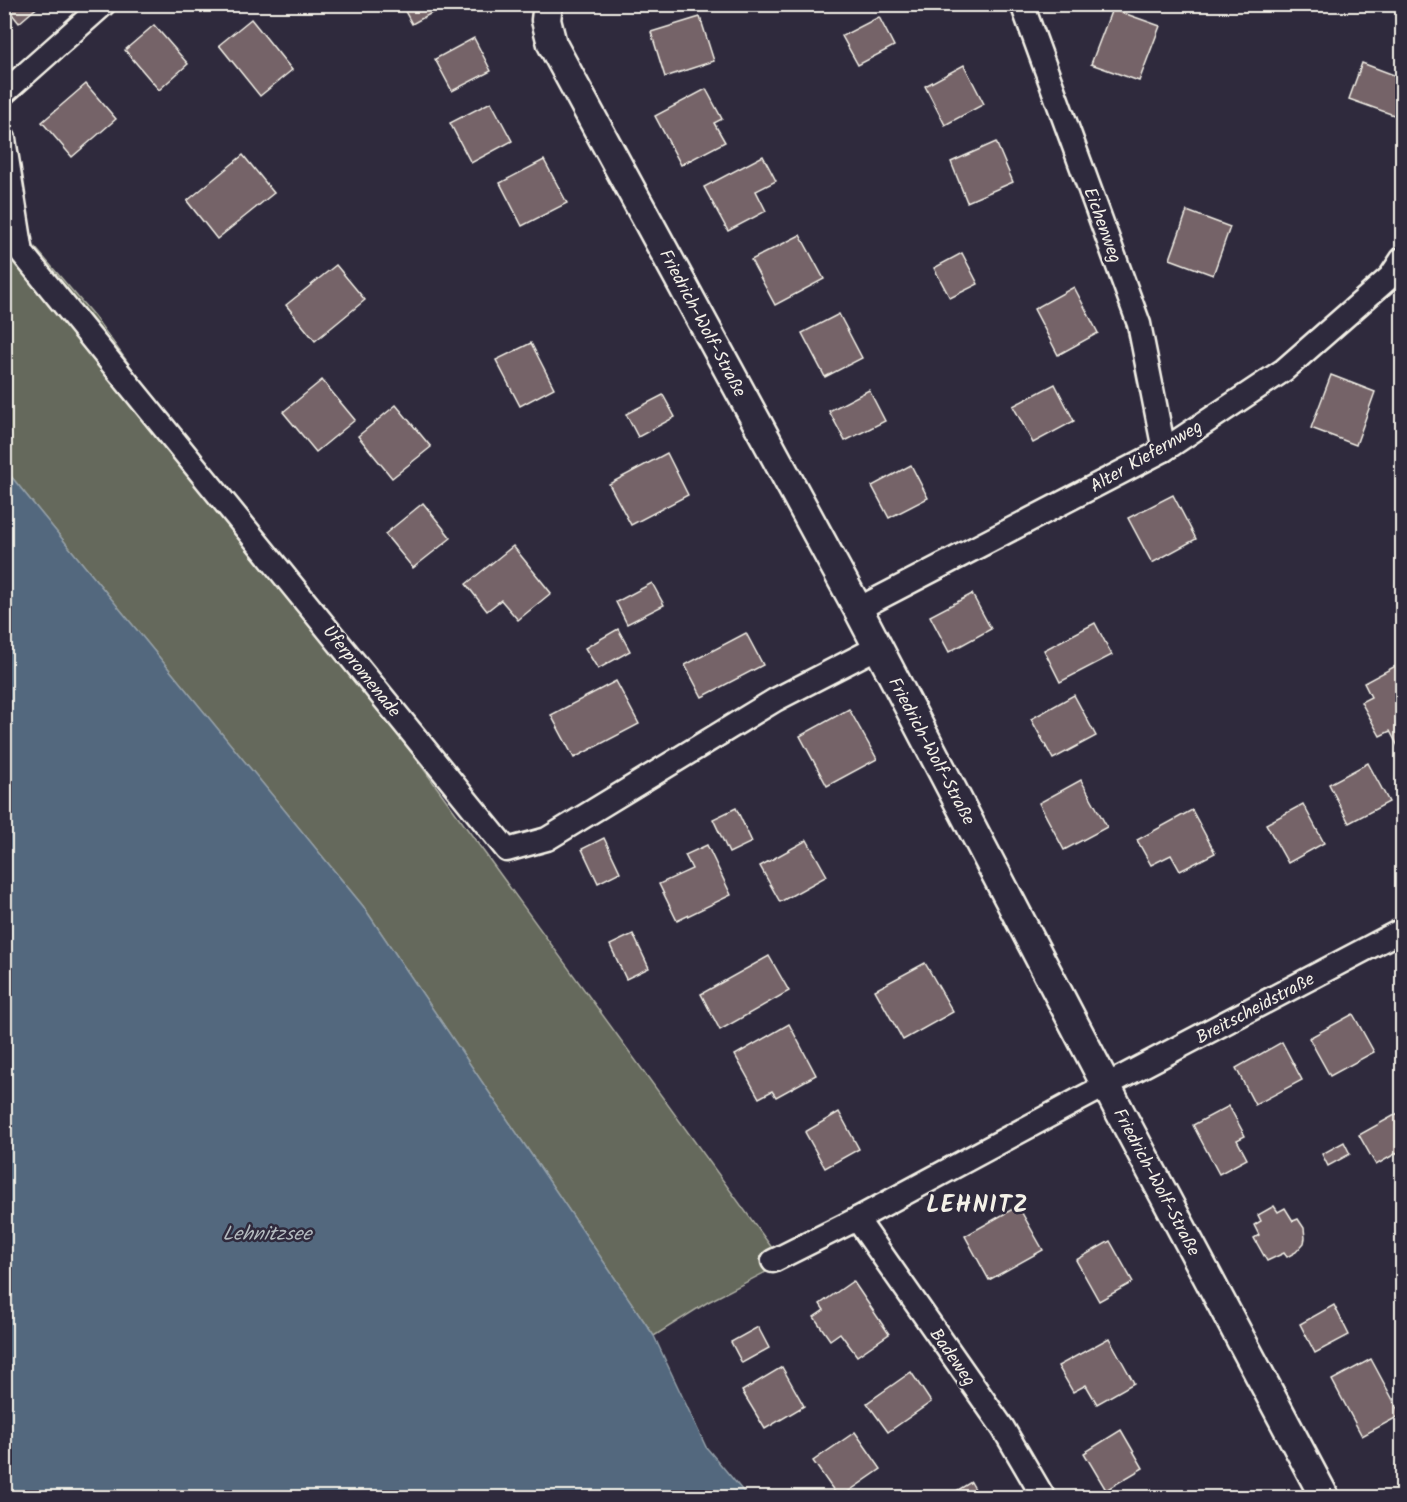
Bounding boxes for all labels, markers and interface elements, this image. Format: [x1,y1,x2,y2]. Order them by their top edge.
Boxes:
street label: Eichenweg [1074,183,1129,268]
street label: Friedrich-Wolf-Straße [650,244,753,403]
street label: Alter Kiefernweg [1085,413,1208,501]
street label: Uferpromenade [314,619,407,725]
street label: Friedrich-Wolf-Straße [879,672,982,831]
street label: Breitscheidstraße [1191,966,1320,1053]
street label: Friedrich-Wolf-Straße [1104,1103,1207,1262]
district label: LEHNITZ [926,1186,1030,1225]
water label: Lehnitzsee [222,1219,314,1251]
street label: Badeweg [921,1323,983,1393]

